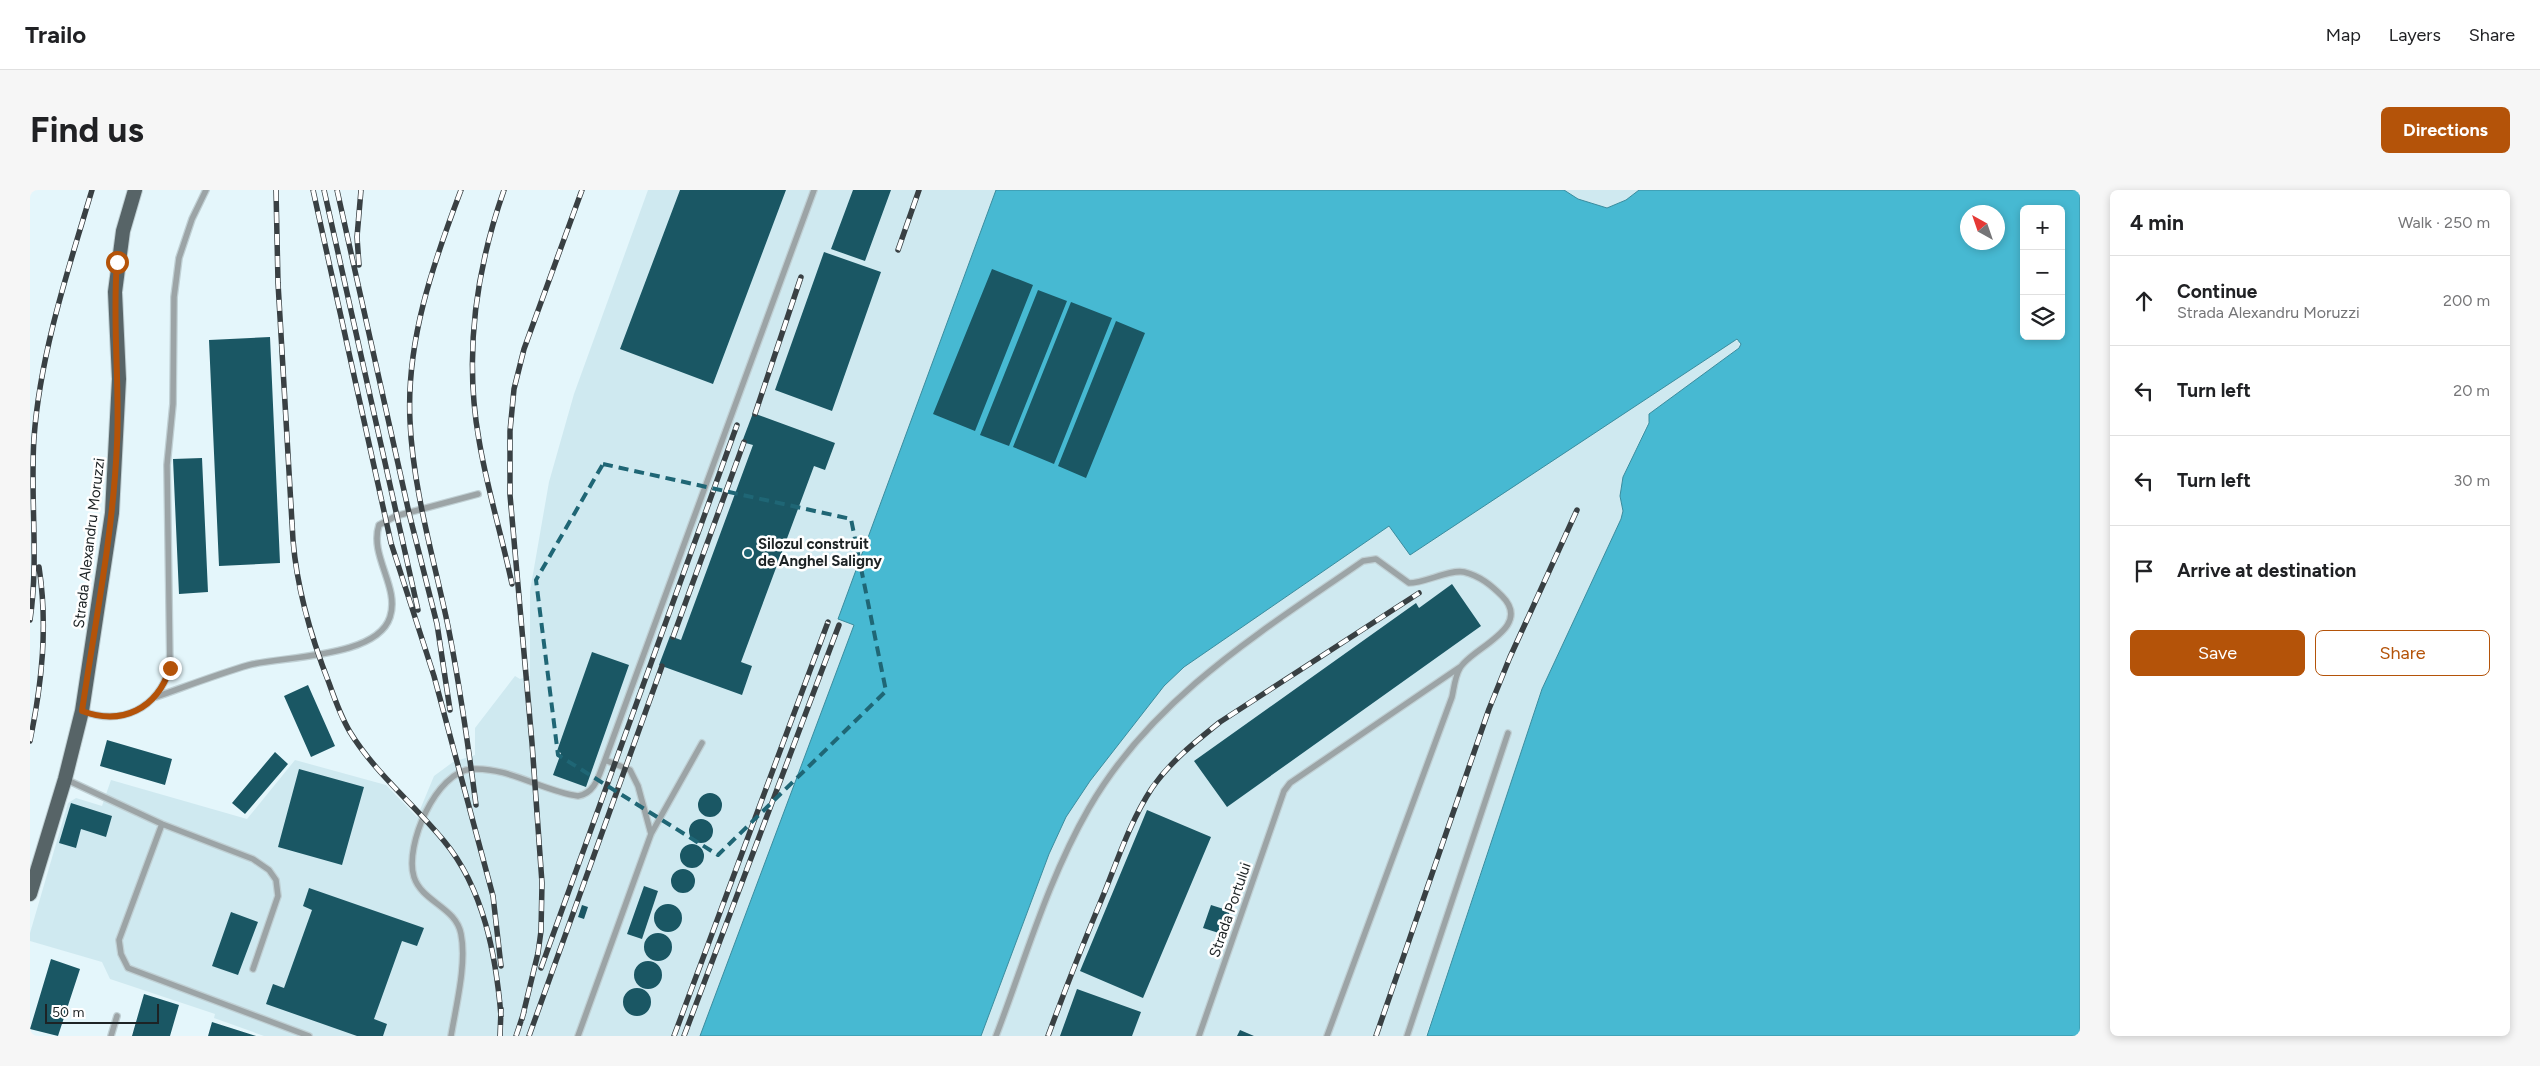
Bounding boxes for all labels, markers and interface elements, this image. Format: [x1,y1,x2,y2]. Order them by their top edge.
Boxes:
text: Trailo [25,20,86,49]
text: Map [2326,24,2361,46]
text: Layers [2389,24,2441,46]
text: Share [2469,24,2515,46]
button: Directions [2381,107,2510,153]
text: Find us [30,109,144,151]
north arrow [1960,205,2005,250]
map controls [2020,205,2065,340]
button: + [2020,205,2065,250]
text: 4 min [2130,210,2184,235]
text: Walk · 250 m [2398,213,2490,232]
button: − [2020,250,2065,295]
route start [106,251,129,274]
text: Continue [2177,280,2257,303]
icon: ahead [2130,287,2158,315]
text: 200 m [2443,291,2490,310]
button: layers [2020,295,2065,340]
text: Strada Alexandru Moruzzi [2177,303,2360,322]
icon: left [2130,377,2158,405]
text: Turn left [2177,379,2251,402]
text: 20 m [2453,381,2490,400]
street label: Strada Alexandru Moruzzi [70,457,108,629]
icon: left [2130,467,2158,495]
text: Turn left [2177,469,2251,492]
text: 30 m [2453,471,2490,490]
place label: Silozul construit de Anghel Saligny [758,535,882,570]
marker: Silozul construit de Anghel Saligny [742,547,754,559]
icon: arrive [2130,557,2158,585]
text: Arrive at destination [2177,559,2356,582]
button: Save [2130,630,2305,676]
button: Share [2315,630,2490,676]
route end [159,657,182,680]
street label: Strada Portului [1205,860,1255,960]
scale bar [45,1001,159,1024]
text: 50 m [52,1004,84,1021]

